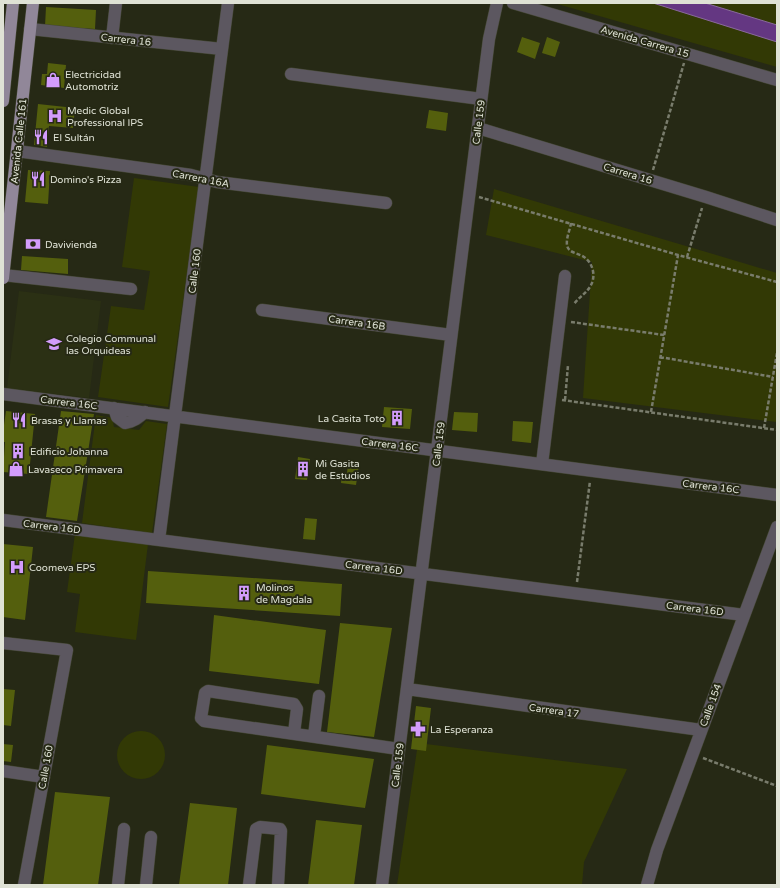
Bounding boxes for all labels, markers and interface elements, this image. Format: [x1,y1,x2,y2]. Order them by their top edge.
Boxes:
street label: Avenida Carrera 15 [599,24,690,60]
street label: Carrera 16 [100,31,152,49]
place label: Electricidad Automotriz [65,69,121,93]
shop icon: Electricidad Automotriz [44,71,62,89]
street label: Avenida Calle 161 [9,98,29,184]
street label: Calle 159 [470,99,488,145]
place label: Medic Global Professional IPS [67,105,143,129]
hospital icon: Medic Global Professional IPS [46,107,64,125]
restaurant icon: El Sultán [32,128,50,146]
place label: El Sultán [53,132,95,144]
street label: Carrera 16 [602,161,654,187]
street label: Carrera 16A [171,168,230,190]
restaurant icon: Domino's Pizza [29,170,47,188]
place label: Domino's Pizza [50,174,121,186]
bank icon: Davivienda [24,235,42,253]
place label: Davivienda [45,239,97,251]
street label: Calle 160 [186,248,204,294]
street label: Carrera 16B [328,313,386,333]
place label: Colegio Communal las Orquideas [66,333,156,357]
school or university icon: Colegio Communal las Orquideas [45,335,63,353]
street label: Carrera 16C [40,394,98,412]
building icon: La Casita Toto [388,409,406,427]
restaurant icon: Brasas y Llamas [10,411,28,429]
place label: La Casita Toto [318,413,385,425]
place label: Brasas y Llamas [31,415,107,427]
street label: Calle 159 [430,421,448,467]
street label: Carrera 16C [361,436,419,454]
building icon: Edificio Johanna [9,442,27,460]
place label: Edificio Johanna [30,446,108,458]
place label: Mi Gasita de Estudios [315,458,370,482]
shop icon: Lavaseco Primavera [7,460,25,478]
building icon: Mi Gasita de Estudios [294,460,312,478]
place label: Lavaseco Primavera [28,464,123,476]
street label: Carrera 16C [682,478,740,496]
street label: Carrera 16D [22,518,81,536]
hospital icon: Coomeva EPS [8,558,26,576]
street label: Carrera 16D [344,559,403,577]
place label: Coomeva EPS [29,562,95,574]
place label: Molinos de Magdala [256,582,312,606]
building icon: Molinos de Magdala [235,584,253,602]
street label: Carrera 16D [665,600,724,618]
street label: Calle 154 [698,682,724,728]
street label: Carrera 17 [528,702,580,720]
pharmacy icon: La Esperanza [409,720,427,738]
place label: La Esperanza [430,724,493,736]
street label: Calle 159 [389,742,407,788]
street label: Calle 160 [36,744,56,790]

